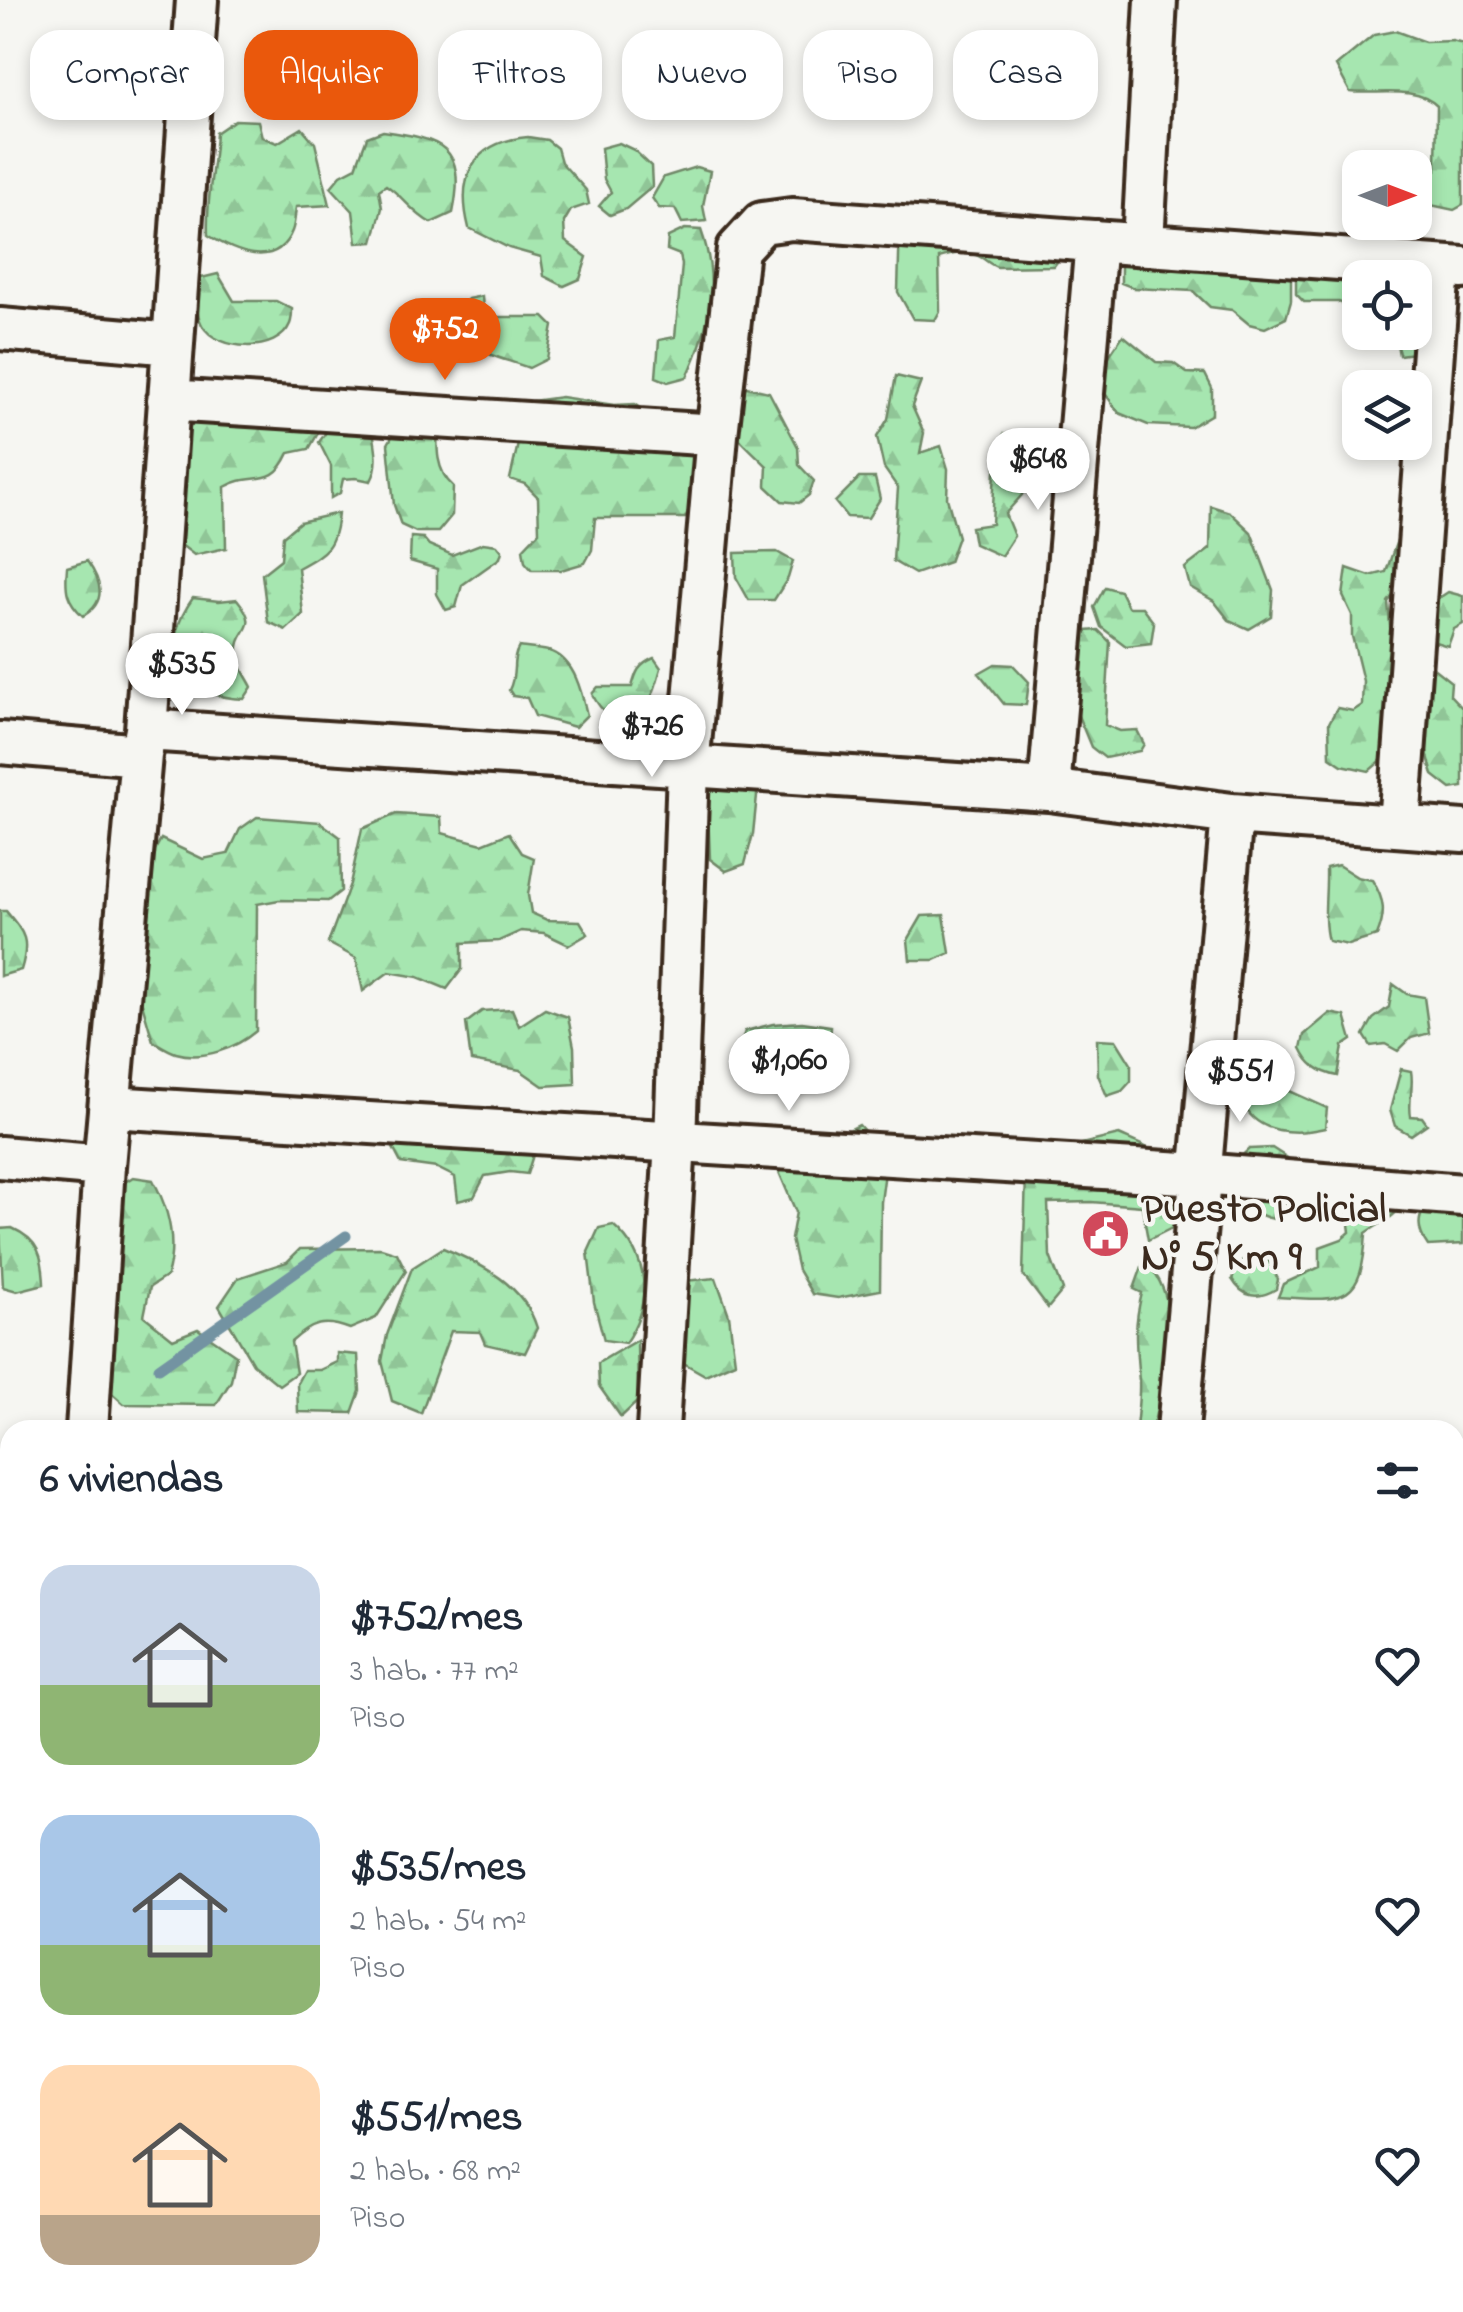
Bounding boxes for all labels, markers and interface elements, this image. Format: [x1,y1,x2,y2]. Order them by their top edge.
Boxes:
chip: Comprar [30,30,224,120]
chip: Alquilar [244,30,418,120]
chip: Filtros [438,30,602,120]
chip: Nuevo [622,30,783,120]
chip: Piso [803,30,933,120]
chip: Casa [953,30,1098,120]
north arrow [1342,150,1432,240]
map controls [1342,150,1432,460]
button: locate [1342,260,1432,350]
pin: $752 [386,298,504,383]
text: $752 [412,307,478,354]
button: layers [1342,370,1432,460]
pin: $648 [979,428,1097,513]
text: $648 [1009,437,1067,484]
pin: $535 [123,633,241,718]
text: $535 [147,642,217,689]
pin: $726 [593,695,711,780]
text: $726 [621,704,683,751]
pin: $1,060 [708,1029,870,1114]
text: $1,060 [751,1038,827,1085]
pin: $551 [1181,1040,1299,1125]
text: $551 [1207,1049,1273,1096]
place label: Puesto Policial N° 5 Km 9 [1141,1180,1386,1289]
public building icon: Puesto Policial N° 5 Km 9 [1080,1208,1132,1260]
text: 6 viviendas [40,1450,224,1511]
icon: filters [1370,1453,1425,1508]
text: $752/mes [350,1588,523,1649]
icon: home [120,1605,240,1725]
icon: heart [1370,1638,1425,1693]
text: 3 hab. · 77 m² [350,1649,519,1696]
text: Piso [350,1696,405,1743]
text: $535/mes [350,1838,527,1899]
icon: home [120,1855,240,1975]
icon: heart [1370,1888,1425,1943]
text: 2 hab. · 54 m² [350,1899,526,1946]
text: Piso [350,1946,405,1993]
text: $551/mes [350,2088,523,2149]
icon: home [120,2105,240,2225]
icon: heart [1370,2138,1425,2193]
text: 2 hab. · 68 m² [350,2149,521,2196]
text: Piso [350,2196,405,2243]

